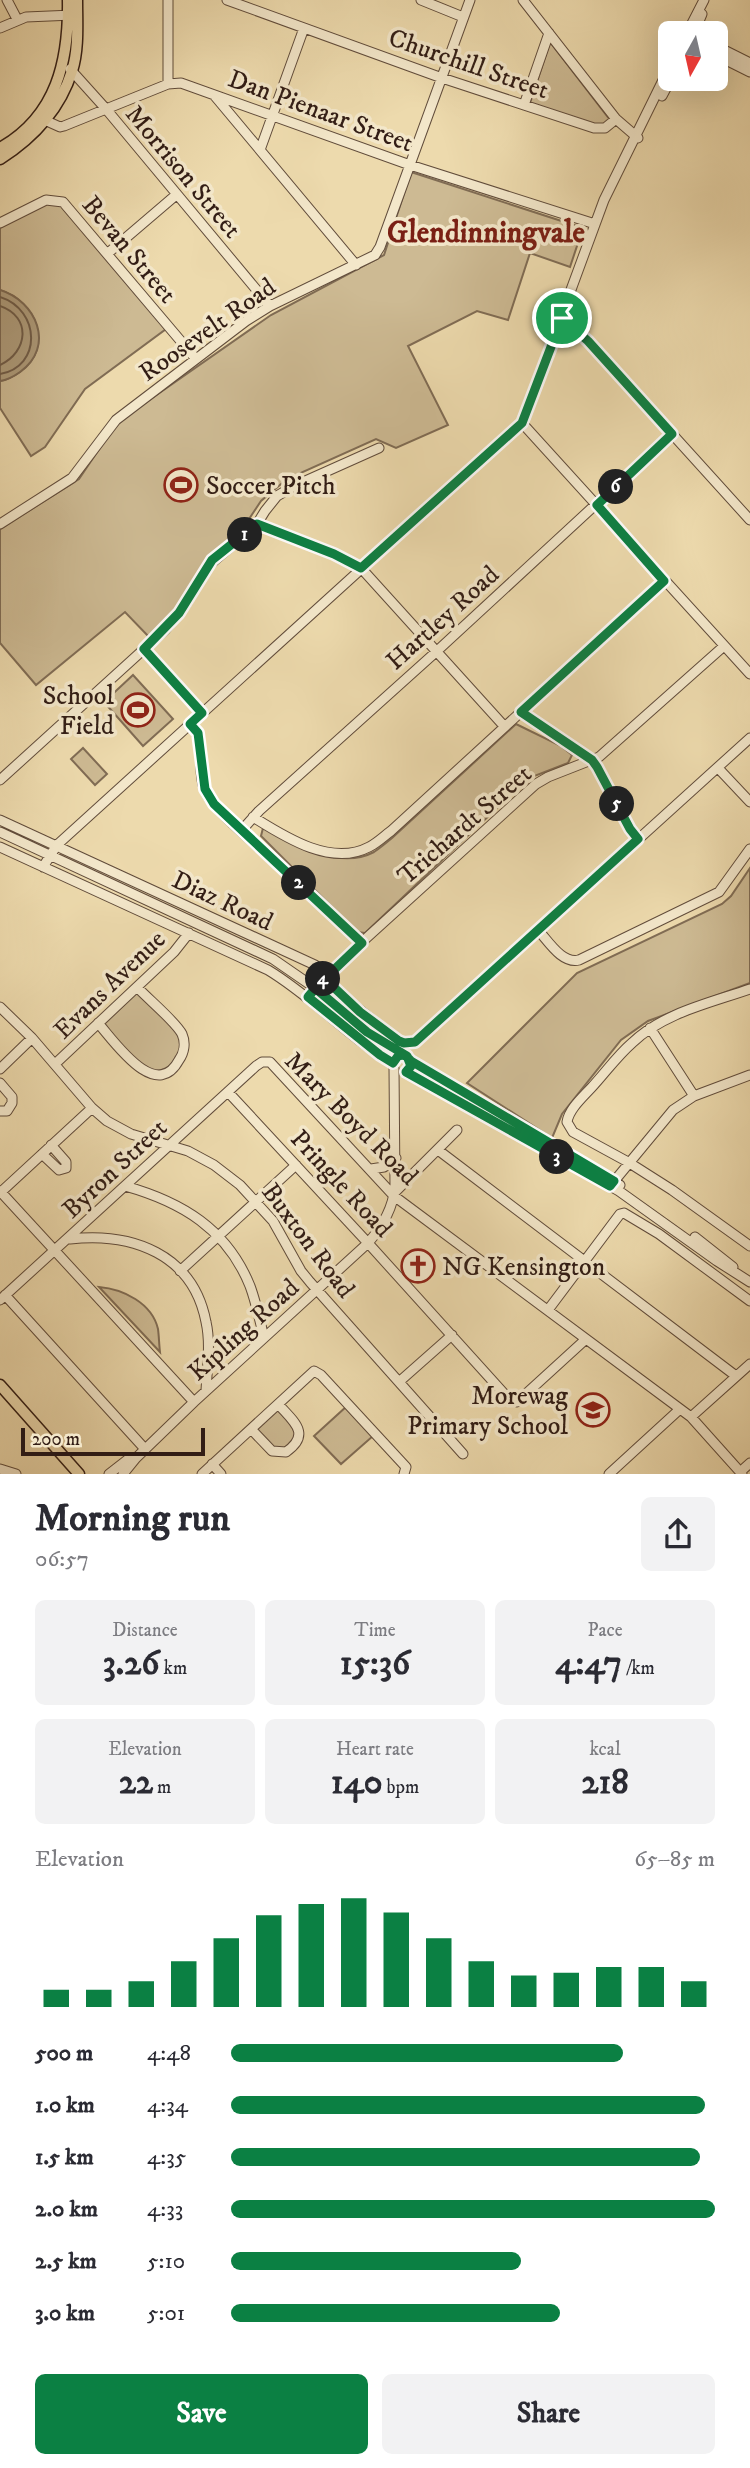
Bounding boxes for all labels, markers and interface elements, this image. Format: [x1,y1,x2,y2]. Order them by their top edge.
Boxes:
north arrow [658,21,728,91]
map controls [658,21,728,91]
street label: Churchill Street [384,22,553,107]
street label: Dan Pienaar Street [223,63,418,160]
street label: Morrison Street [118,99,248,245]
street label: Bevan Street [74,189,183,311]
district label: Glendinningvale [387,215,586,252]
street label: Roosevelt Road [133,271,283,389]
pin [532,288,592,348]
icon: arrive [543,299,581,337]
sports icon: Soccer Pitch [162,466,200,504]
place label: Soccer Pitch [206,470,336,503]
pin: 6 [598,470,634,504]
text: 6 [611,475,620,498]
pin: 1 [228,518,262,552]
text: 1 [241,523,248,546]
street label: Hartley Road [380,559,506,678]
place label: School Field [43,680,114,743]
sports icon: School Field [119,691,157,729]
street label: Trichardt Street [391,758,539,892]
pin: 5 [600,786,634,822]
text: 5 [612,792,621,815]
street label: Diaz Road [167,864,278,939]
pin: 2 [282,866,316,900]
text: 2 [294,871,303,894]
street label: Evans Avenue [47,923,173,1047]
pin: 4 [306,962,340,996]
text: 4 [317,967,328,990]
street label: Mary Boyd Road [277,1045,425,1193]
street label: Byron Street [56,1112,174,1226]
street label: Pringle Road [283,1123,399,1245]
pin: 3 [540,1140,574,1174]
text: 3 [553,1145,560,1168]
street label: Buxton Road [254,1177,362,1305]
church icon: NG Kensington [399,1247,437,1285]
place label: NG Kensington [442,1251,606,1284]
street label: Kipling Road [182,1272,306,1389]
place label: Morewag Primary School [407,1380,568,1443]
school or university icon: Morewag Primary School [574,1391,612,1429]
scale bar [21,1425,205,1457]
text: 200 m [32,1428,80,1451]
text: Morning run [35,1495,230,1543]
button: share [641,1497,715,1571]
text: 06:57 [35,1545,89,1574]
text: Distance [112,1619,178,1642]
text: Time [354,1619,396,1642]
text: Pace [587,1619,623,1642]
text: 3.26 [103,1642,159,1686]
text: 15:36 [340,1642,410,1686]
text: 4:47 [555,1642,622,1686]
text: km [159,1657,187,1680]
text: /km [622,1657,655,1680]
text: Elevation [108,1738,182,1761]
text: Heart rate [336,1738,414,1761]
text: kcal [589,1738,621,1761]
text: 22 [119,1761,153,1805]
text: 140 [331,1761,383,1805]
text: 218 [581,1761,629,1805]
text: m [153,1776,171,1799]
text: bpm [383,1776,419,1799]
text: Elevation [35,1845,124,1874]
text: 65–85 m [634,1845,715,1874]
text: 500 m [35,2039,93,2068]
text: 4:48 [147,2039,191,2068]
text: 1.0 km [35,2091,95,2120]
text: 4:34 [147,2091,188,2120]
text: 1.5 km [35,2143,94,2172]
text: 4:35 [147,2143,186,2172]
text: 2.0 km [35,2195,98,2224]
text: 4:33 [147,2195,183,2224]
text: 2.5 km [35,2247,97,2276]
text: 5:10 [147,2247,185,2276]
text: 3.0 km [35,2299,95,2328]
text: 5:01 [147,2299,185,2328]
button: Save [35,2374,368,2454]
button: Share [382,2374,715,2454]

